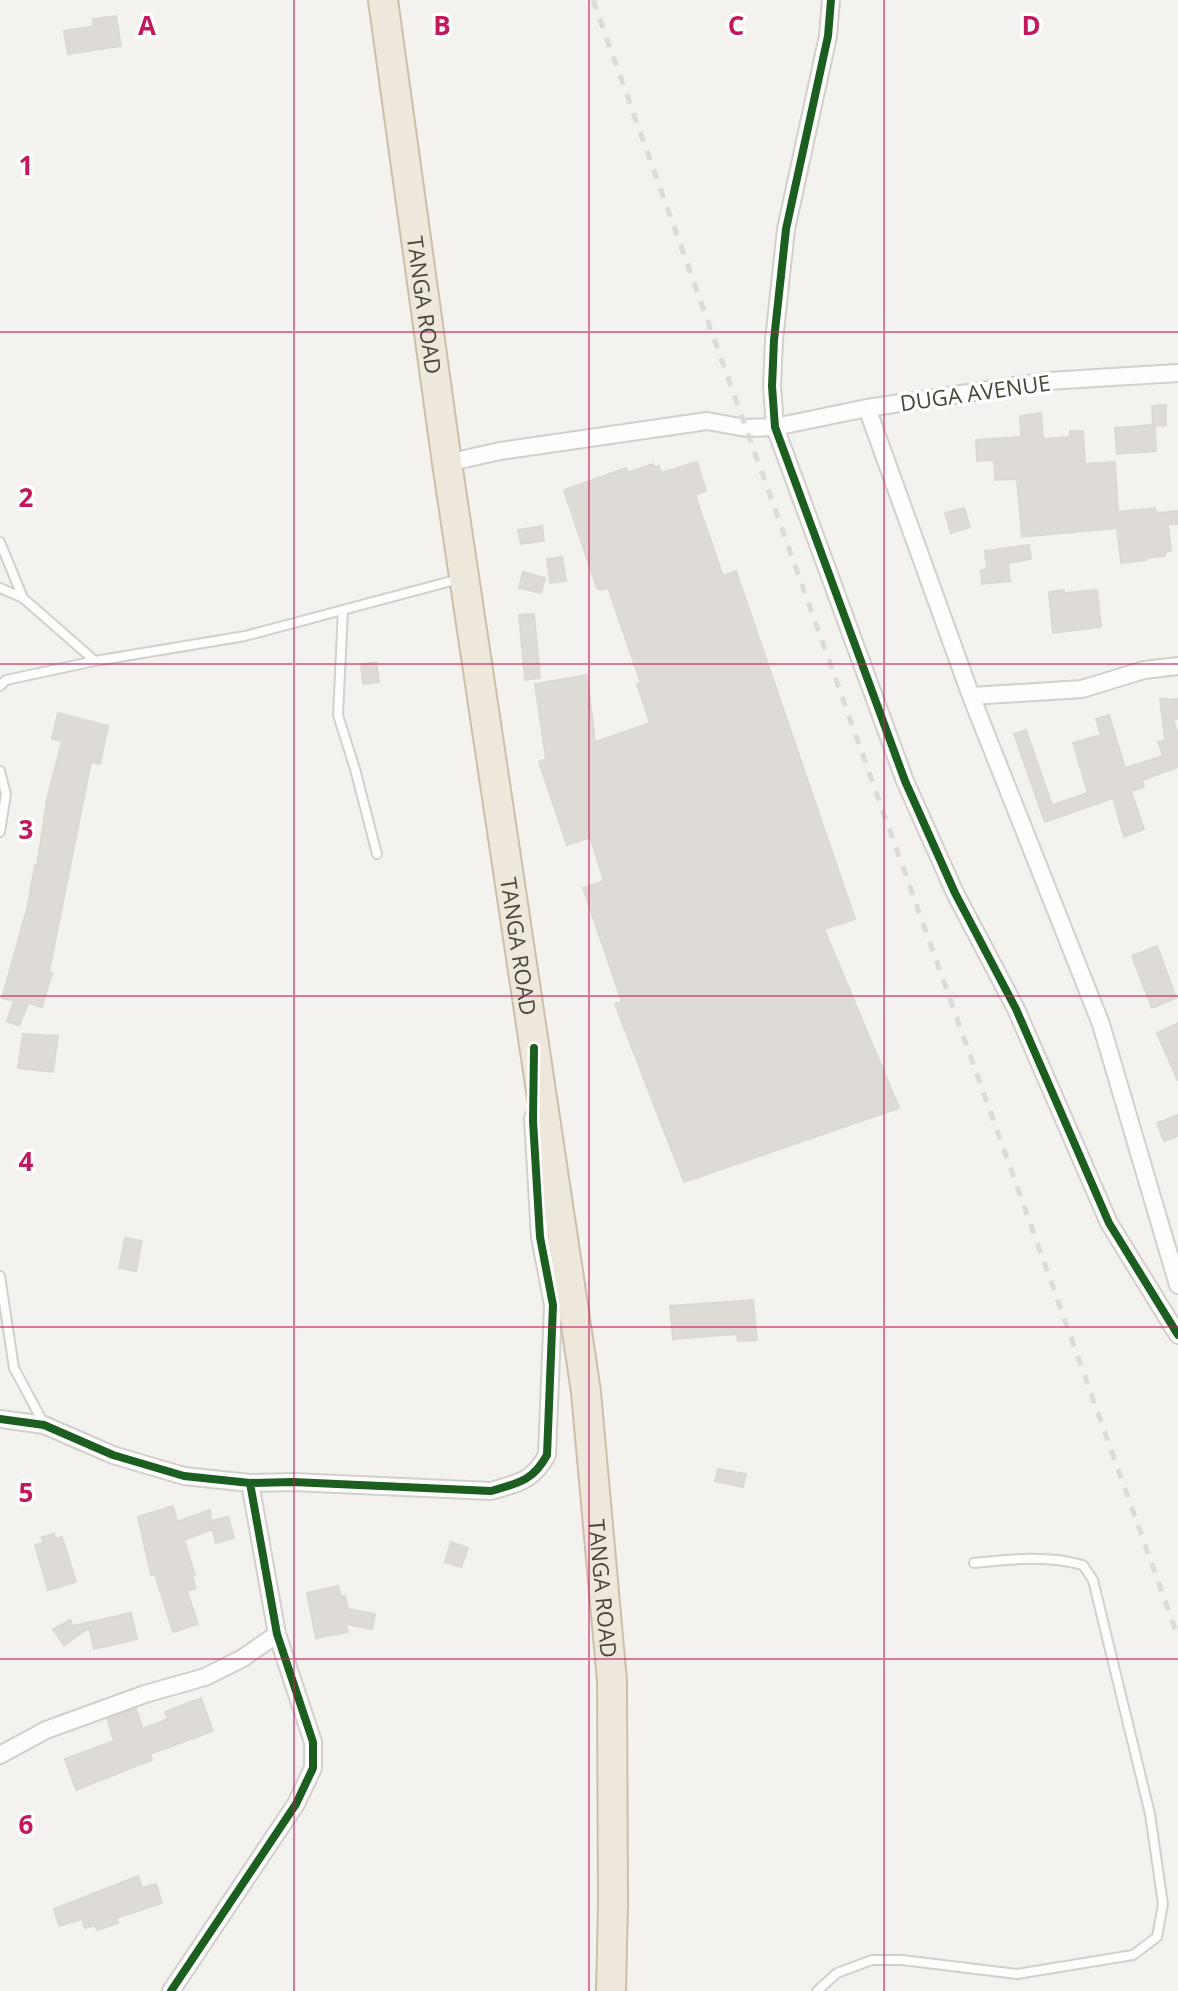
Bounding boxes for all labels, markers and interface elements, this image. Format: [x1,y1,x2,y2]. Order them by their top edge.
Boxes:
text: A [138,7,156,43]
text: B [433,7,451,43]
text: C [728,7,744,43]
text: D [1021,7,1041,43]
text: 1 [19,147,33,183]
street label: TANGA ROAD [401,234,450,376]
street label: DUGA AVENUE [898,367,1052,417]
text: 2 [19,479,34,515]
text: 3 [19,811,33,847]
street label: TANGA ROAD [494,875,544,1017]
text: 4 [19,1143,34,1179]
text: 5 [19,1474,33,1510]
street label: TANGA ROAD [583,1518,625,1659]
text: 6 [19,1806,34,1842]

